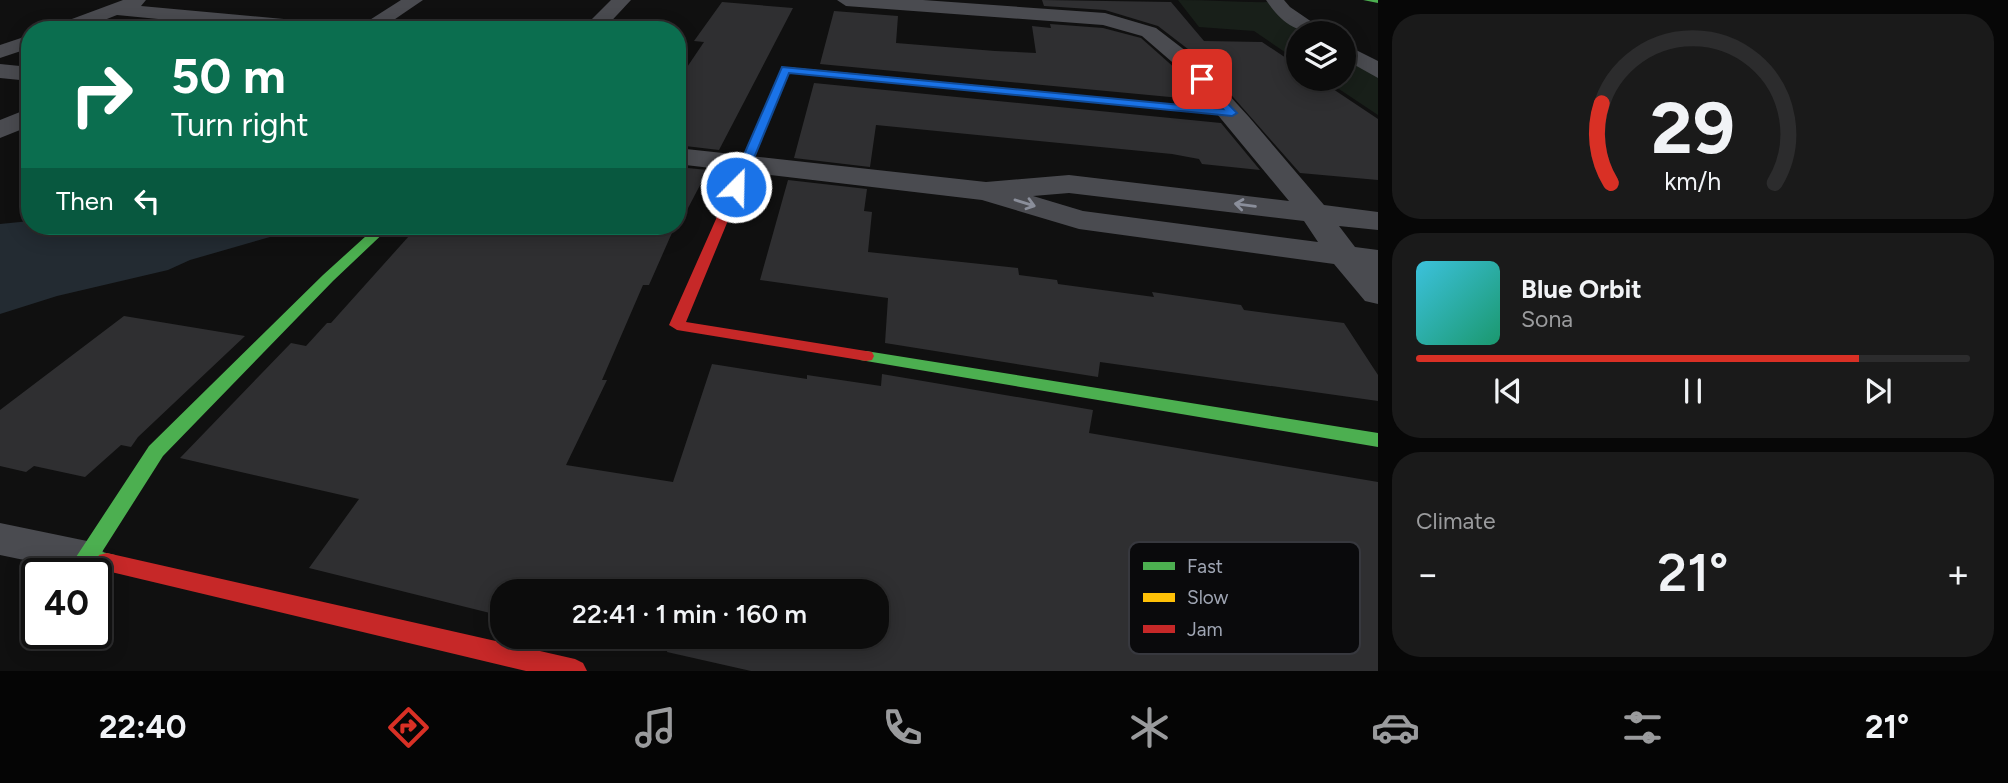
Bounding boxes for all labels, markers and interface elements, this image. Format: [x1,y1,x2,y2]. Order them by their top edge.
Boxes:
map controls [1286,21,1356,91]
button: layers [1286,21,1356,91]
text: 50 m [171,46,286,105]
icon: right [56,49,147,140]
pin [1172,49,1232,109]
icon: arrive [1183,60,1221,98]
text: 29 [1651,84,1735,171]
text: Turn right [171,106,309,144]
position arrow [699,150,773,224]
text: km/h [1664,165,1722,195]
icon: left [128,182,166,220]
text: Then [56,185,114,217]
one-way arrow [1014,197,1036,210]
one-way arrow [1234,199,1257,212]
text: Blue Orbit [1521,273,1642,305]
text: Sona [1521,305,1573,333]
icon: previous [1489,372,1527,410]
icon: pause [1674,372,1712,410]
icon: next [1859,372,1897,410]
text: Climate [1416,507,1495,535]
legend [1129,542,1360,654]
text: 21° [1658,542,1728,604]
text: − [1416,551,1440,597]
text: + [1946,551,1970,597]
text: Fast [1187,555,1223,578]
speed limit sign: 40 [21,558,112,649]
text: Slow [1187,586,1229,609]
text: 22:41 · 1 min · 160 m [572,598,807,630]
text: Jam [1187,618,1223,641]
icon: directions [384,703,433,752]
icon: music [631,703,680,752]
icon: phone [878,703,927,752]
icon: climate [1125,703,1174,752]
icon: car [1371,703,1420,752]
icon: filters [1618,703,1667,752]
text: 22:40 [99,708,187,746]
text: 21° [1865,708,1909,746]

